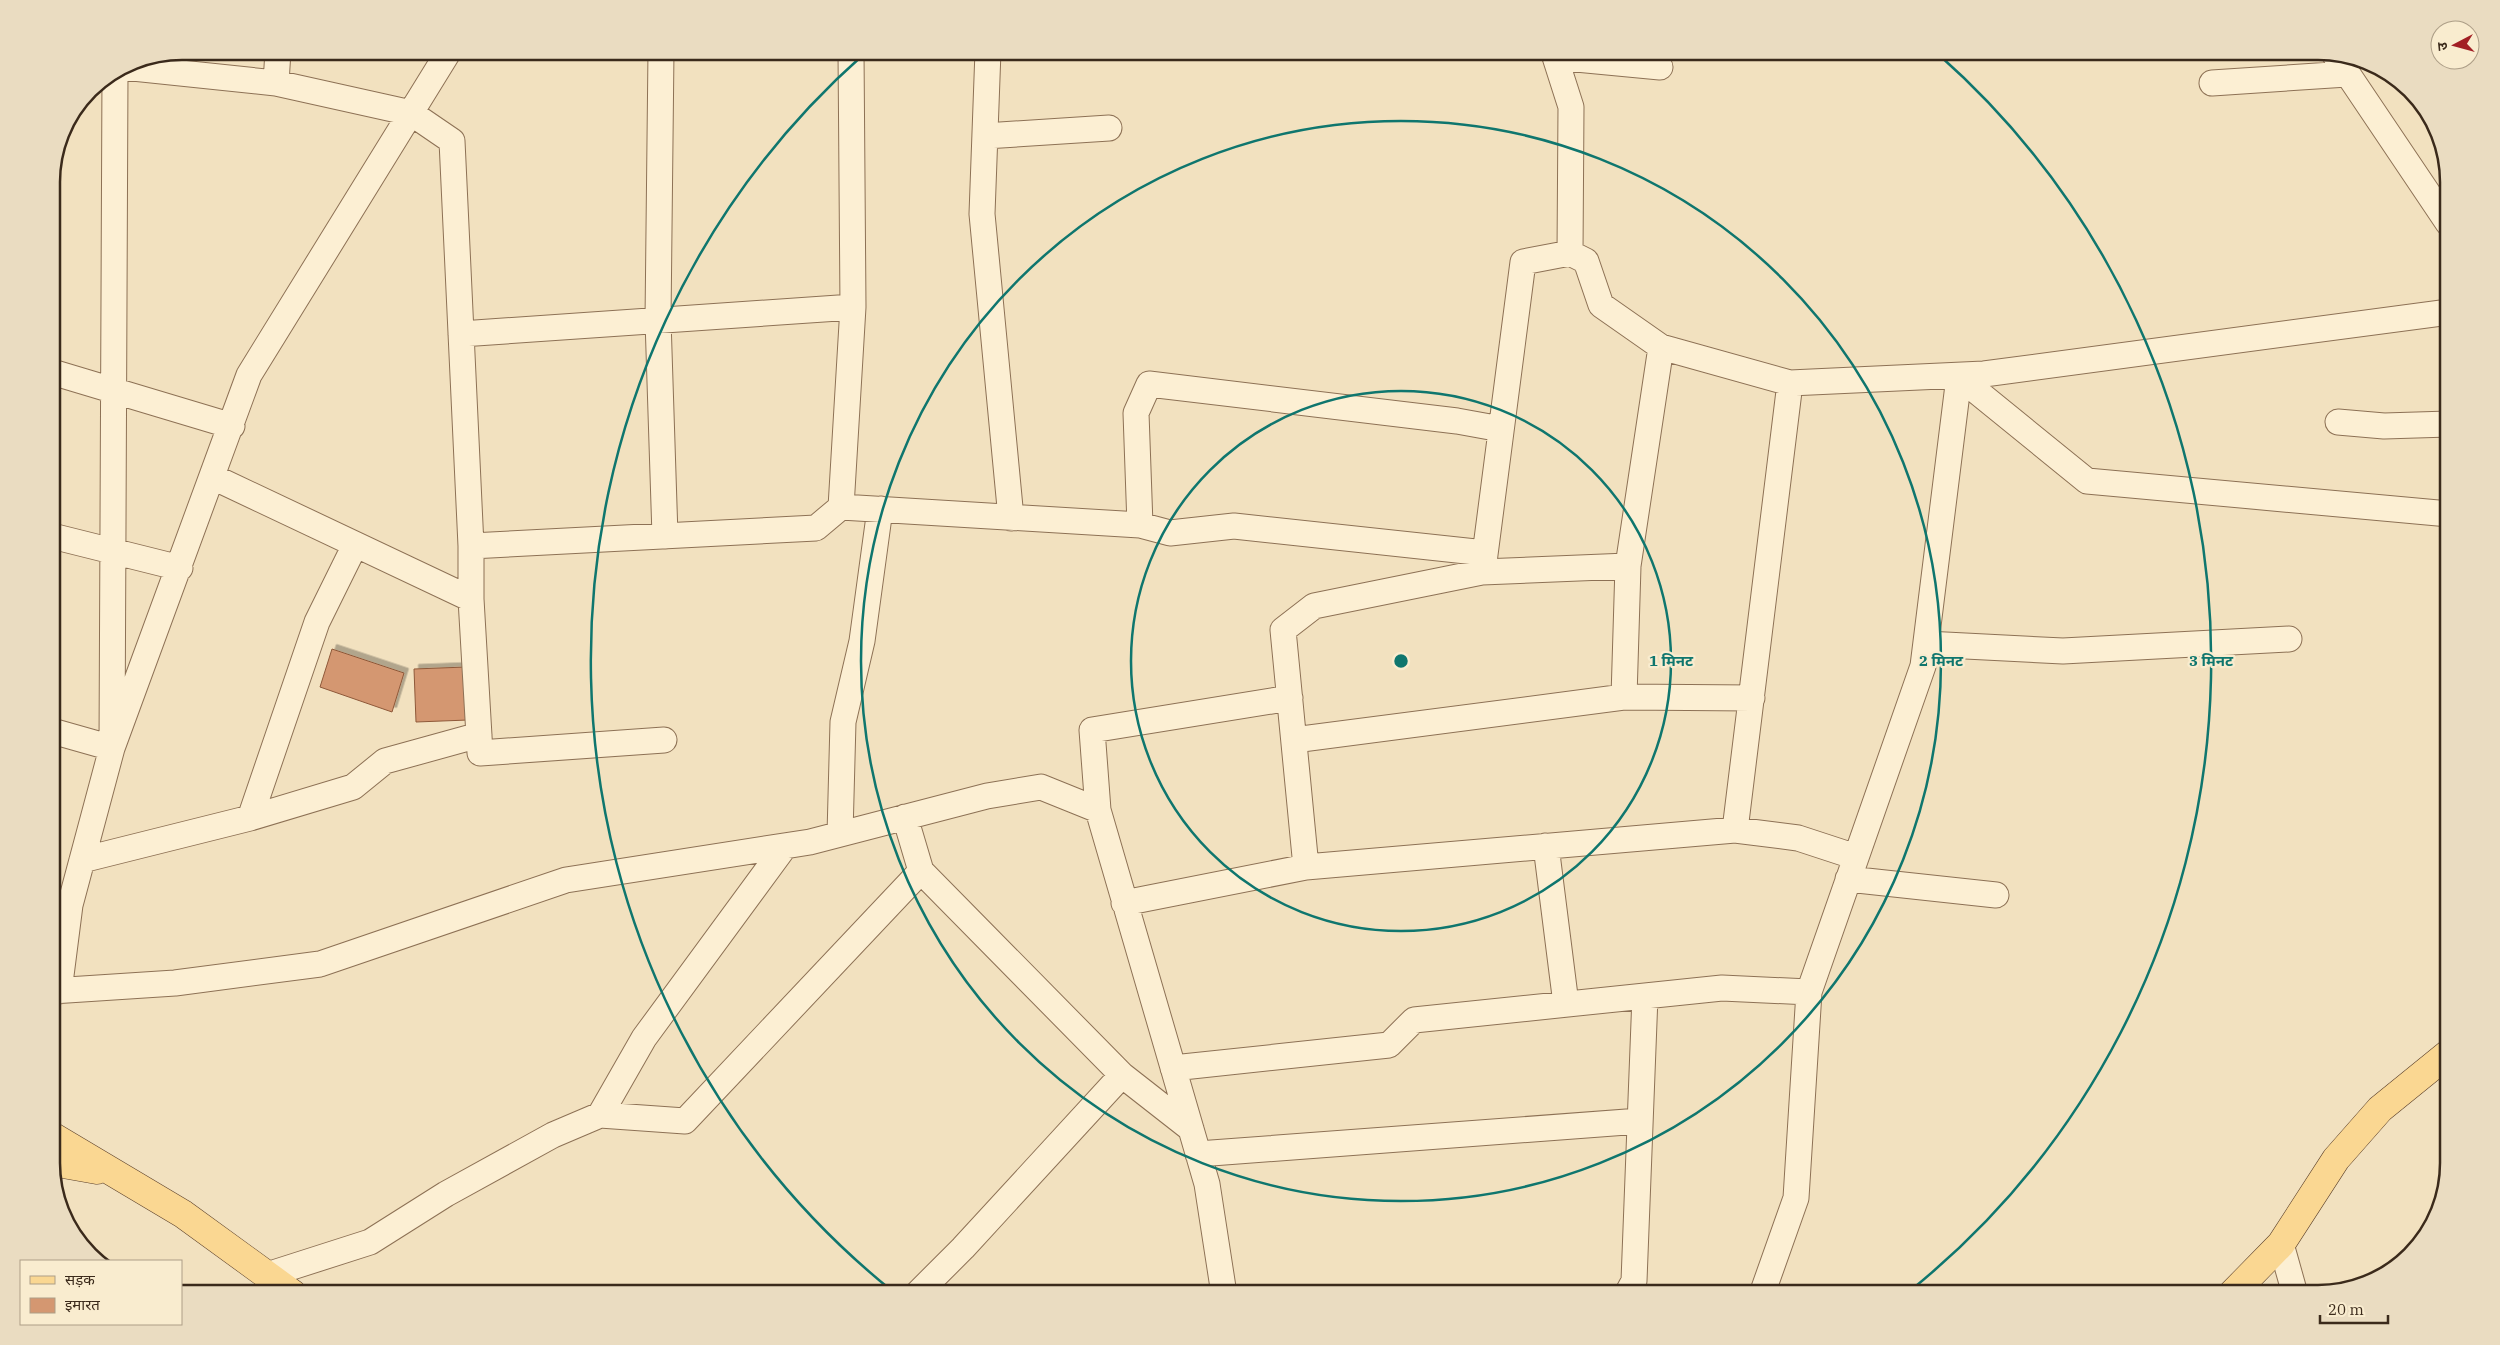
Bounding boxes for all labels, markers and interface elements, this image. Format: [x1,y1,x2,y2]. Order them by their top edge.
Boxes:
north arrow [2430,20,2480,70]
text: उ [2433,41,2451,51]
text: 1 मिनट [1649,651,1694,670]
text: 2 मिनट [1919,651,1964,670]
text: 3 मिनट [2189,651,2234,670]
centre of rings [1392,652,1410,670]
legend [20,1260,182,1325]
text: सड़क [65,1270,95,1289]
scale bar [2320,1292,2388,1324]
text: इमारत [65,1295,100,1314]
text: 20 m [2328,1300,2364,1319]

